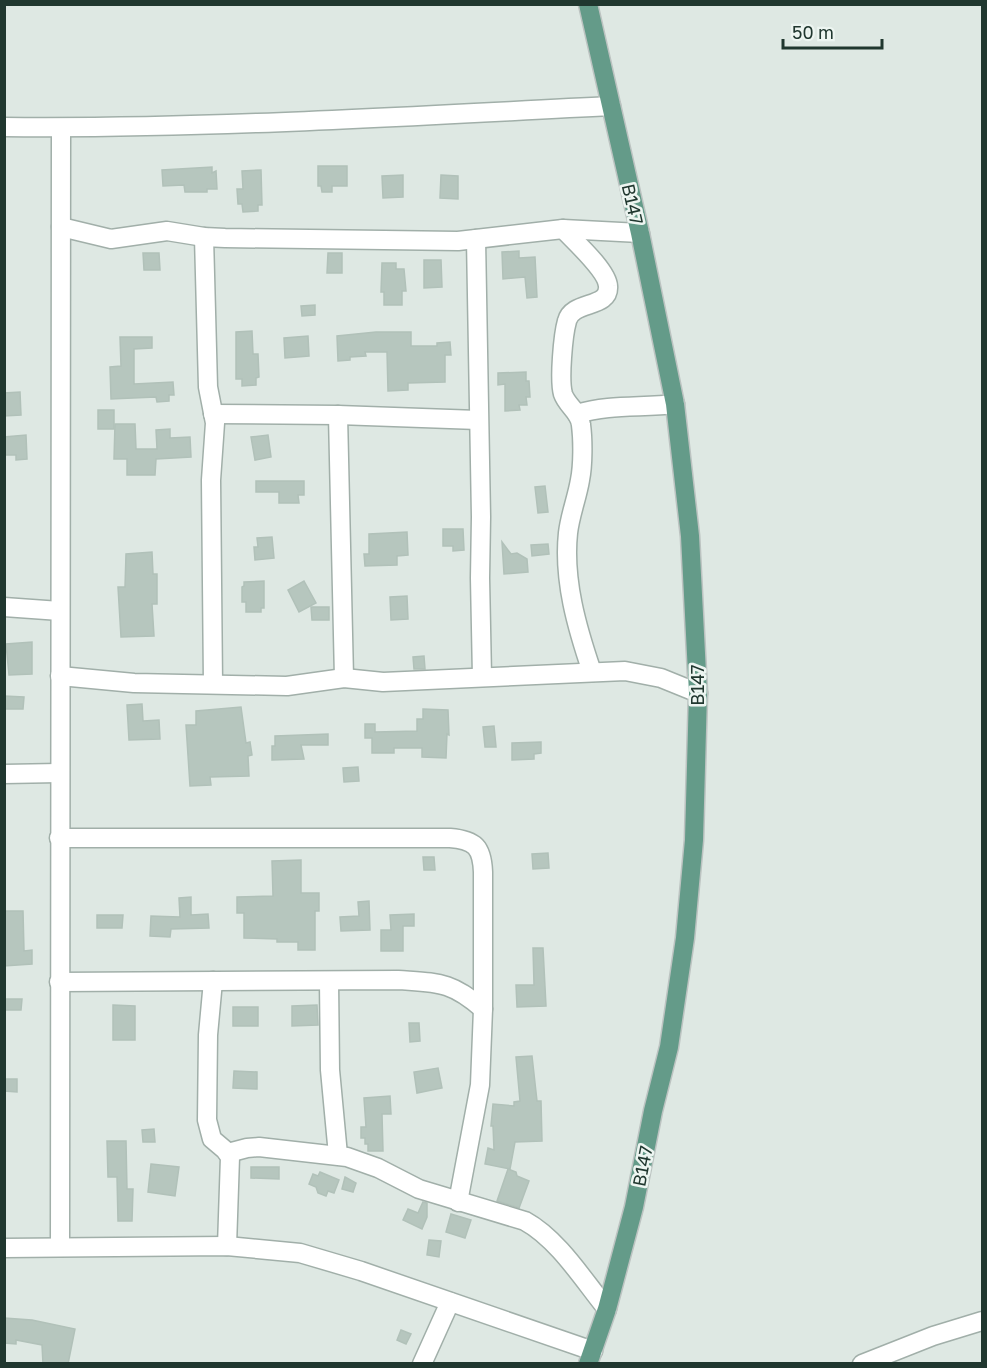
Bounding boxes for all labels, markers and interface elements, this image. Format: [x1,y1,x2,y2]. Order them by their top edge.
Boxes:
scale bar [783,12,882,50]
text: 50 m [792,21,834,43]
street label: B147 [618,181,648,227]
street label: B147 [686,664,708,706]
street label: B147 [627,1144,657,1188]

